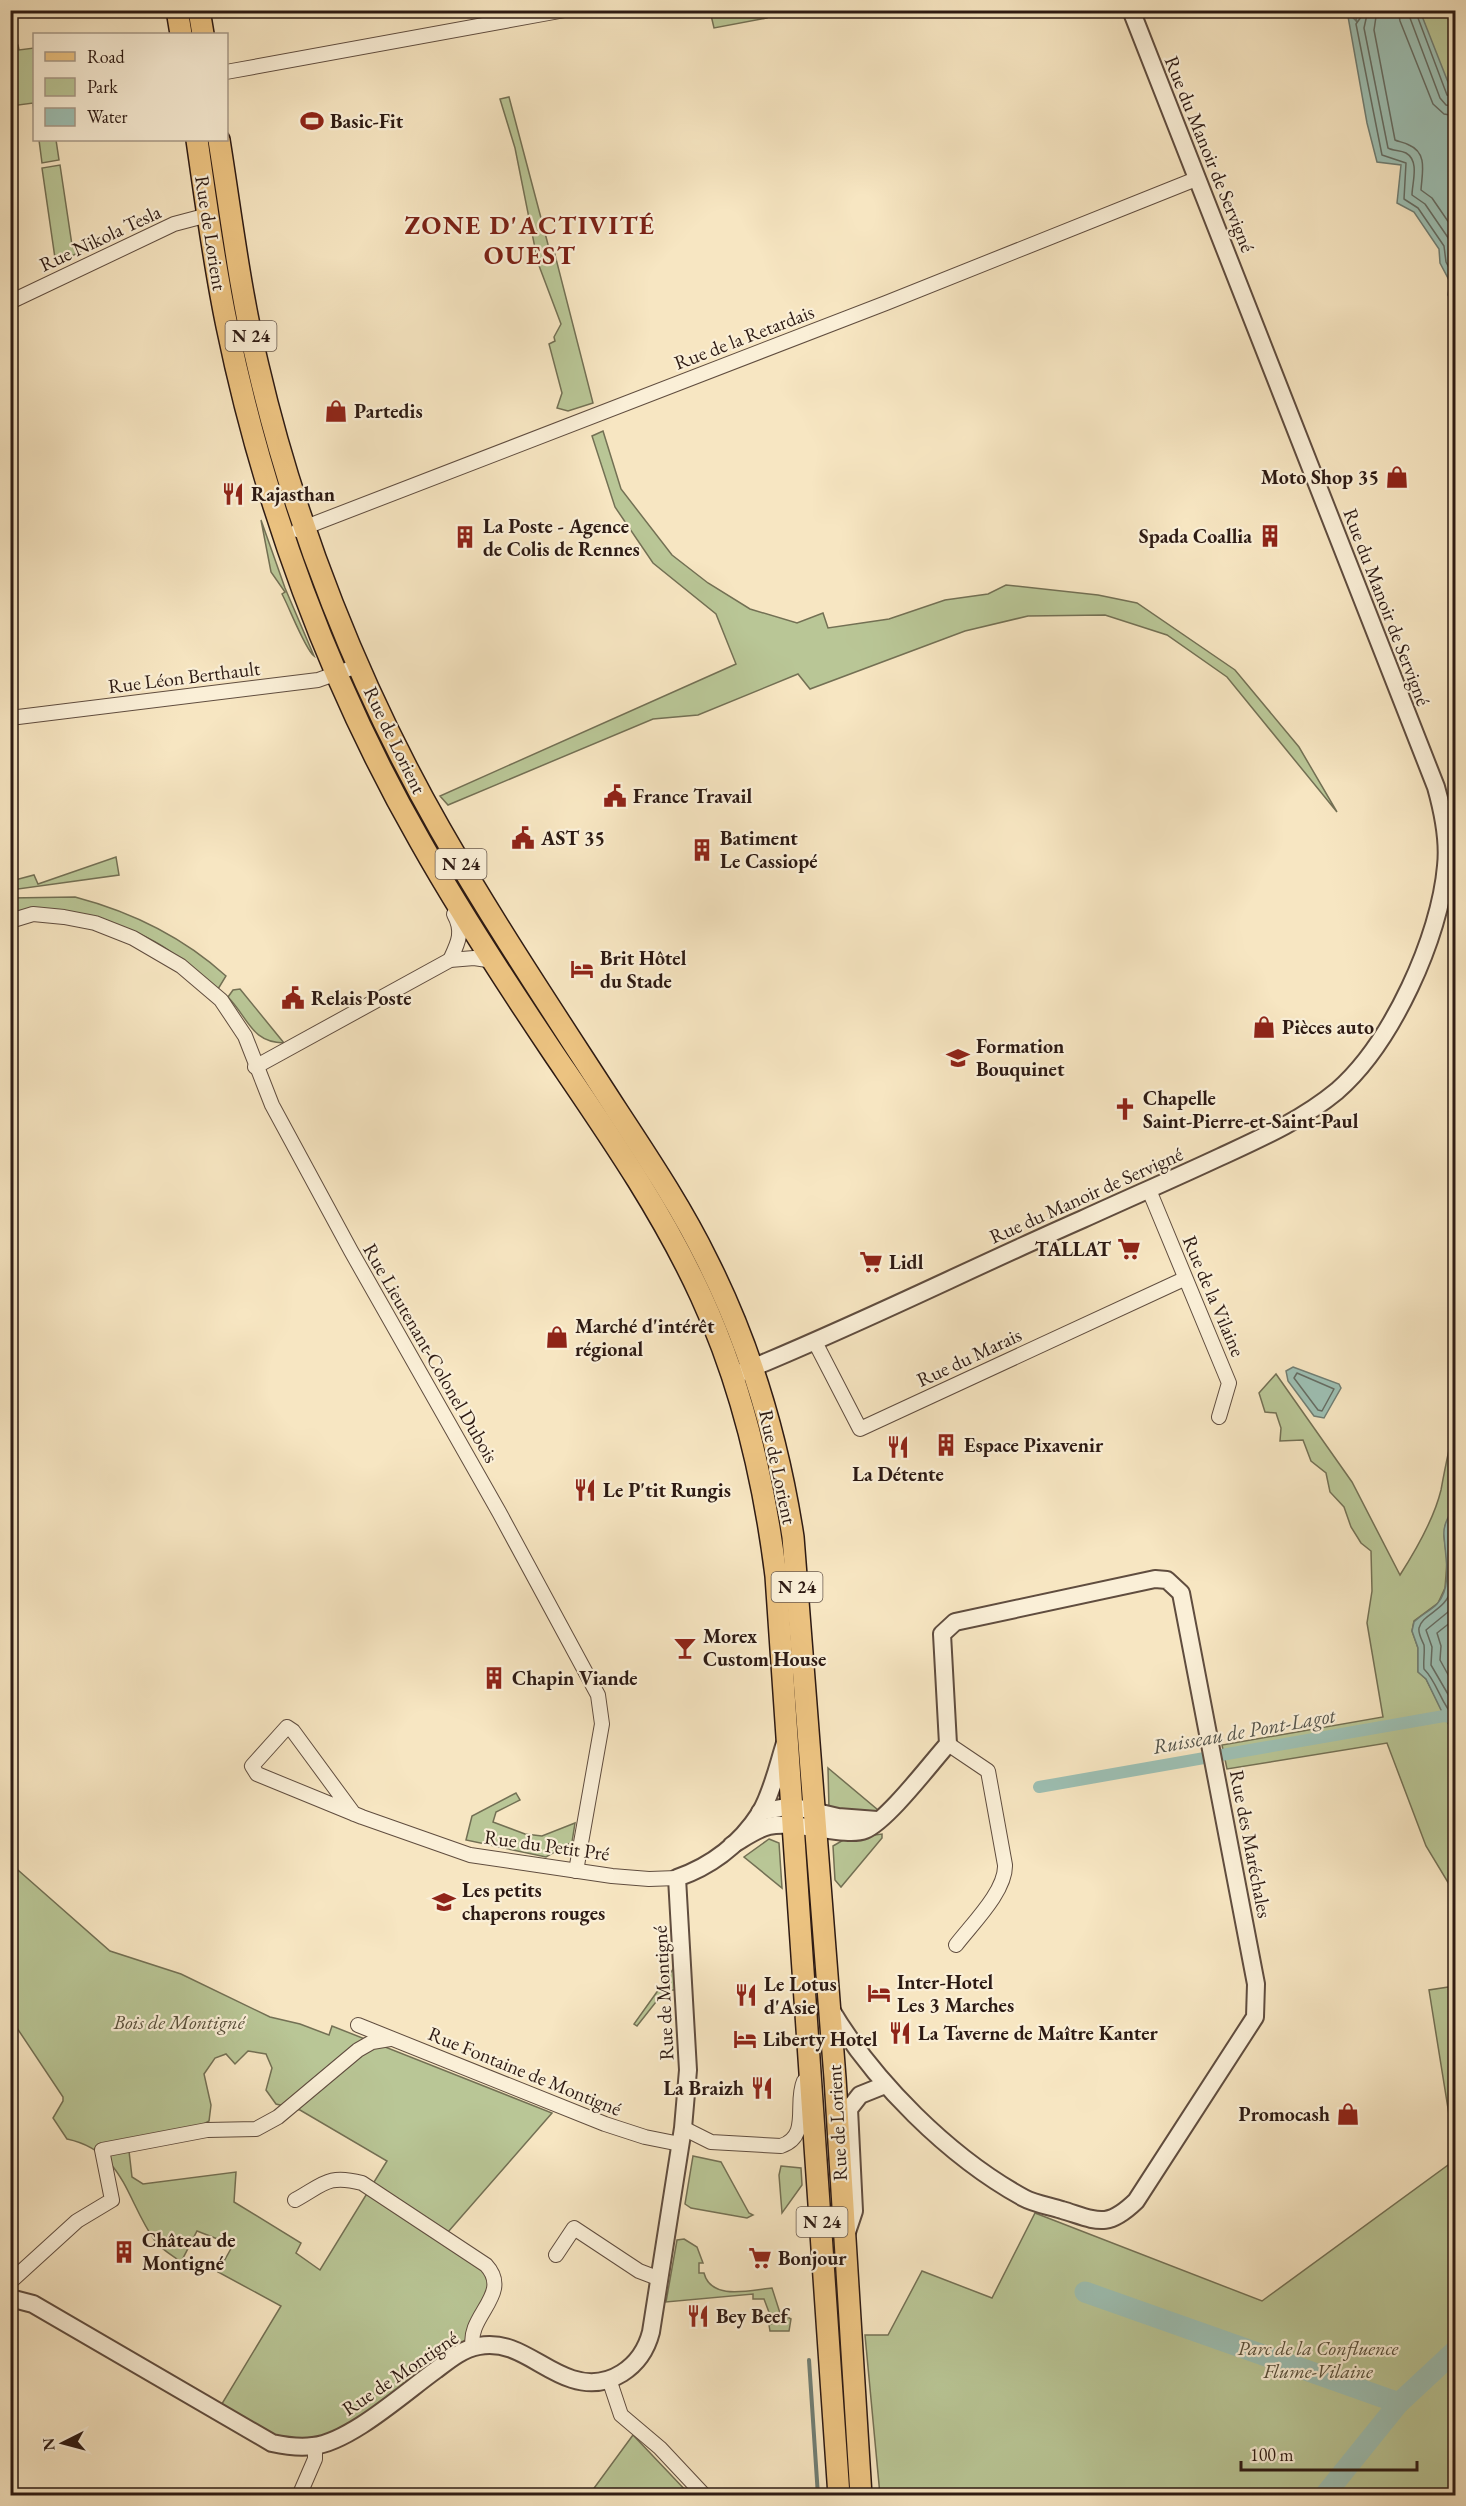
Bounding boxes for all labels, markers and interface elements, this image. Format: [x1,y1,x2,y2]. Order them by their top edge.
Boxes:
legend [33,33,228,141]
text: Road [87,45,126,68]
street label: Rue du Manoir de Servigné [1159,52,1261,256]
text: Park [87,75,118,98]
text: Water [87,105,128,128]
sports icon: Basic-Fit [299,108,325,134]
place label: Basic-Fit [330,108,404,134]
street label: Rue de Lorient [189,174,233,293]
street label: Rue Nikola Tesla [35,198,165,278]
district label: ZONE D'ACTIVITÉ OUEST [405,208,655,272]
street label: Rue de la Retardais [670,298,818,376]
road number: N 24 [226,321,276,351]
shop icon: Partedis [323,398,349,424]
place label: Partedis [354,398,423,424]
place label: Moto Shop 35 [1261,464,1379,490]
shop icon: Moto Shop 35 [1384,464,1410,490]
restaurant icon: Rajasthan [220,481,246,507]
place label: Rajasthan [251,481,335,507]
street label: Rue du Manoir de Servigné [1337,505,1437,710]
place label: La Poste - Agence de Colis de Rennes [483,513,640,562]
place label: Spada Coallia [1139,523,1252,549]
building icon: Spada Coallia [1257,523,1283,549]
building icon: La Poste - Agence de Colis de Rennes [452,524,478,550]
street label: Rue Léon Berthault [107,655,262,699]
street label: Rue de Lorient [358,682,432,799]
public building icon: France Travail [602,783,628,809]
place label: France Travail [633,783,752,809]
public building icon: AST 35 [510,825,536,851]
place label: AST 35 [540,825,605,851]
place label: Batiment Le Cassiopé [720,825,818,874]
building icon: Batiment Le Cassiopé [689,837,715,863]
road number: N 24 [436,849,486,879]
place label: Brit Hôtel du Stade [600,945,687,994]
hotel icon: Brit Hôtel du Stade [569,956,595,982]
public building icon: Relais Poste [280,985,306,1011]
place label: Relais Poste [311,985,412,1011]
shop icon: Pièces auto [1251,1014,1277,1040]
place label: Pièces auto [1282,1014,1374,1040]
place label: Formation Bouquinet [976,1033,1065,1082]
school or university icon: Formation Bouquinet [945,1045,971,1071]
place label: Chapelle Saint-Pierre-et-Saint-Paul [1143,1085,1359,1134]
church icon: Chapelle Saint-Pierre-et-Saint-Paul [1112,1096,1138,1122]
street label: Rue du Manoir de Servigné [985,1140,1187,1249]
street label: Rue de la Vilaine [1177,1231,1251,1361]
place label: TALLAT [1035,1236,1111,1262]
supermarket icon: TALLAT [1116,1236,1142,1262]
street label: Rue Lieutenant-Colonel Dubois [357,1239,505,1467]
supermarket icon: Lidl [858,1249,884,1275]
place label: Lidl [889,1249,924,1275]
place label: Marché d'intérêt régional [575,1313,715,1362]
street label: Rue du Marais [912,1321,1026,1393]
shop icon: Marché d'intérêt régional [544,1324,570,1350]
street label: Rue de Lorient [753,1407,803,1527]
building icon: Espace Pixavenir [933,1432,959,1458]
place label: Espace Pixavenir [964,1432,1104,1458]
restaurant icon: La Détente [885,1434,911,1460]
place label: La Détente [852,1461,944,1487]
restaurant icon: Le P'tit Rungis [572,1477,598,1503]
place label: Le P'tit Rungis [603,1477,731,1503]
road number: N 24 [772,1572,822,1602]
place label: Morex Custom House [703,1623,826,1672]
bar icon: Morex Custom House [672,1635,698,1661]
building icon: Chapin Viande [481,1665,507,1691]
place label: Chapin Viande [512,1665,638,1691]
water label: Ruisseau de Pont-Lagot [1150,1701,1338,1760]
street label: Rue des Maréchales [1224,1768,1278,1920]
street label: Rue du Petit Pré [483,1823,611,1867]
place label: Les petits chaperons rouges [462,1877,605,1926]
school or university icon: Les petits chaperons rouges [431,1889,457,1915]
street label: Rue de Montigné [646,1925,680,2061]
place label: Inter-Hotel Les 3 Marches [897,1969,1014,2018]
place label: Le Lotus d'Asie [764,1971,837,2020]
hotel icon: Inter-Hotel Les 3 Marches [866,1980,892,2006]
restaurant icon: Le Lotus d'Asie [733,1982,759,2008]
park label: Bois de Montigné [113,2009,247,2035]
street label: Rue Fontaine de Montigné [424,2020,626,2122]
restaurant icon: La Taverne de Maître Kanter [887,2020,913,2046]
place label: La Taverne de Maître Kanter [918,2020,1159,2046]
hotel icon: Liberty Hotel [732,2026,758,2052]
place label: Liberty Hotel [763,2026,878,2052]
street label: Rue de Lorient [821,2064,853,2182]
place label: La Braizh [663,2075,744,2101]
restaurant icon: La Braizh [749,2075,775,2101]
place label: Promocash [1239,2101,1330,2127]
shop icon: Promocash [1335,2101,1361,2127]
road number: N 24 [796,2207,848,2237]
place label: Château de Montigné [142,2227,236,2276]
building icon: Château de Montigné [111,2239,137,2265]
supermarket icon: Bonjour [747,2245,773,2271]
place label: Bonjour [778,2245,847,2271]
restaurant icon: Bey Beef [685,2303,711,2329]
place label: Bey Beef [716,2303,790,2329]
street label: Rue de Montigné [337,2324,463,2421]
park label: Parc de la Confluence Flume-Vilaine [1238,2335,1399,2384]
north arrow [33,2413,93,2473]
scale bar [1241,2434,1416,2472]
text: N [37,2437,60,2452]
text: 100 m [1250,2443,1294,2466]

